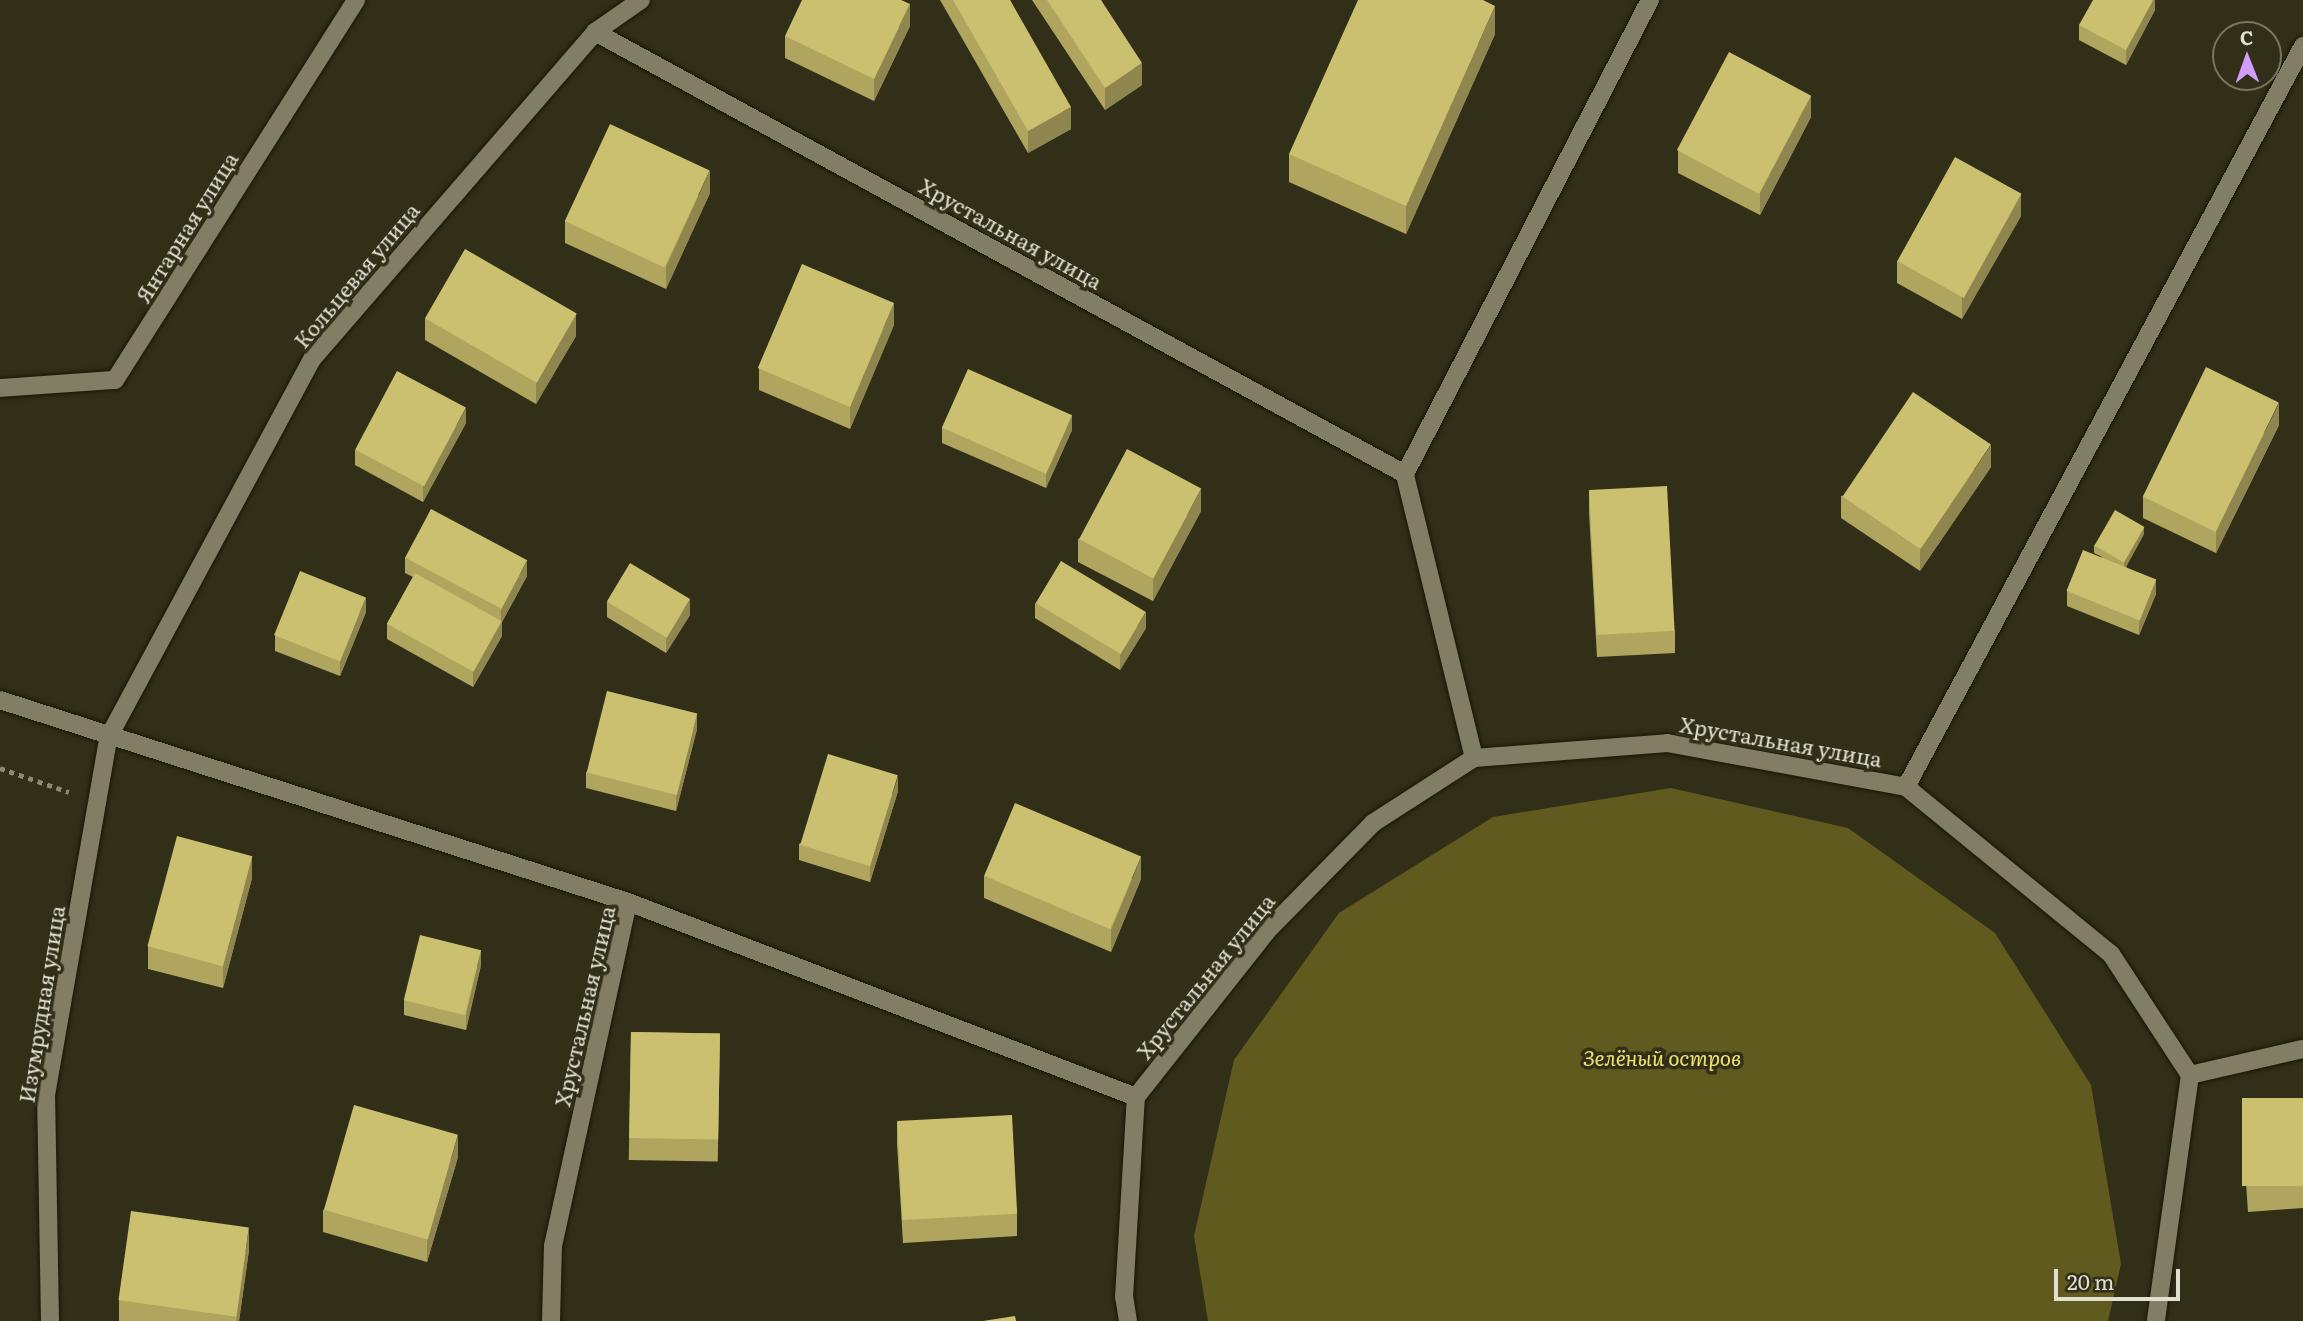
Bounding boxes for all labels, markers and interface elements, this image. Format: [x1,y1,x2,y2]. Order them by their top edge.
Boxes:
north arrow [2212,21,2282,91]
text: С [2240,23,2254,51]
street label: Янтарная улица [130,147,242,307]
street label: Хрустальная улица [915,172,1107,294]
street label: Кольцевая улица [288,197,424,353]
street label: Хрустальная улица [1678,711,1884,771]
street label: Хрустальная улица [1131,889,1279,1063]
street label: Хрустальная улица [549,903,619,1109]
street label: Изумрудная улица [13,904,69,1104]
park label: Зелёный остров [1583,1044,1741,1070]
scale bar [2058,1254,2184,1298]
text: 20 m [2067,1265,2114,1296]

